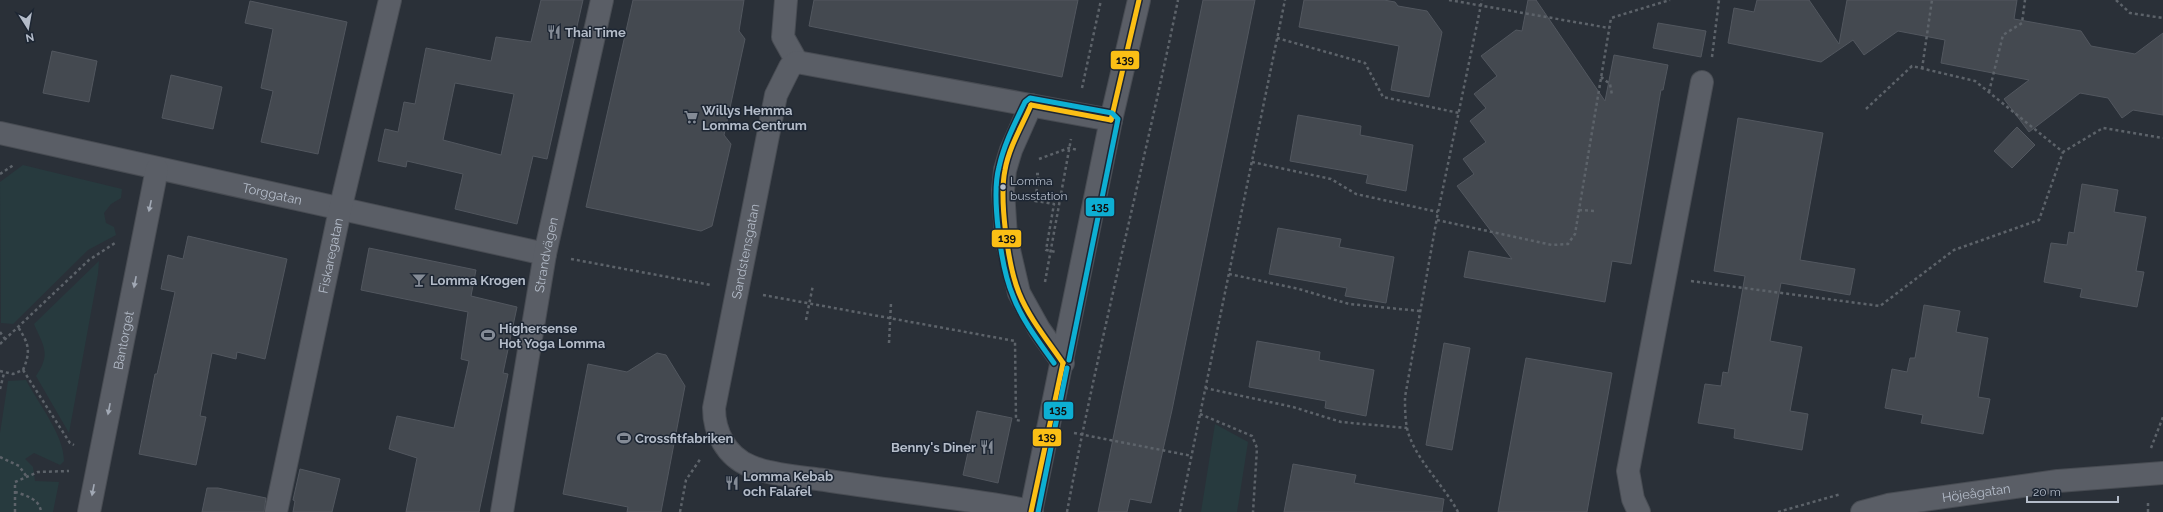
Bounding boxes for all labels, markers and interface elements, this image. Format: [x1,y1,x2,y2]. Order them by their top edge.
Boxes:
north arrow [8,8,48,48]
restaurant icon: Thai Time [546,24,562,40]
place label: Thai Time [565,25,626,40]
text: N [24,30,35,45]
line badge: 139 [1110,50,1140,70]
text: 139 [1116,54,1135,67]
place label: Willys Hemma Lomma Centrum [702,103,807,133]
supermarket icon: Willys Hemma Lomma Centrum [683,109,699,125]
place label: Lomma busstation [1010,174,1067,203]
street label: Torggatan [241,180,304,208]
marker: Lomma busstation [998,182,1008,192]
line badge: 135 [1085,197,1115,217]
one-way arrow [146,200,152,212]
text: 135 [1091,201,1109,214]
street label: Sandstensgatan [729,202,762,300]
street label: Strandvägen [532,216,561,294]
street label: Fiskaregatan [315,217,346,295]
line badge: 139 [991,229,1022,248]
text: 139 [998,232,1017,245]
bar icon: Lomma Krogen [411,272,427,288]
place label: Lomma Krogen [430,273,526,288]
one-way arrow [131,276,137,288]
street label: Bantorget [110,309,137,371]
place label: Highersense Hot Yoga Lomma [499,321,606,351]
sports icon: Highersense Hot Yoga Lomma [480,327,496,343]
line badge: 135 [1043,401,1074,420]
one-way arrow [106,403,112,415]
text: 135 [1049,404,1067,417]
line badge: 139 [1032,428,1062,447]
sports icon: Crossfitfabriken [616,430,632,446]
place label: Crossfitfabriken [635,431,733,446]
text: 139 [1038,431,1057,444]
restaurant icon: Benny's Diner [979,439,995,455]
place label: Benny's Diner [891,440,976,455]
place label: Lomma Kebab och Falafel [743,469,833,499]
restaurant icon: Lomma Kebab och Falafel [724,475,740,491]
scale bar [2027,478,2118,504]
street label: Höjeågatan [1941,481,2012,505]
one-way arrow [90,484,96,497]
text: 20 m [2033,485,2061,499]

